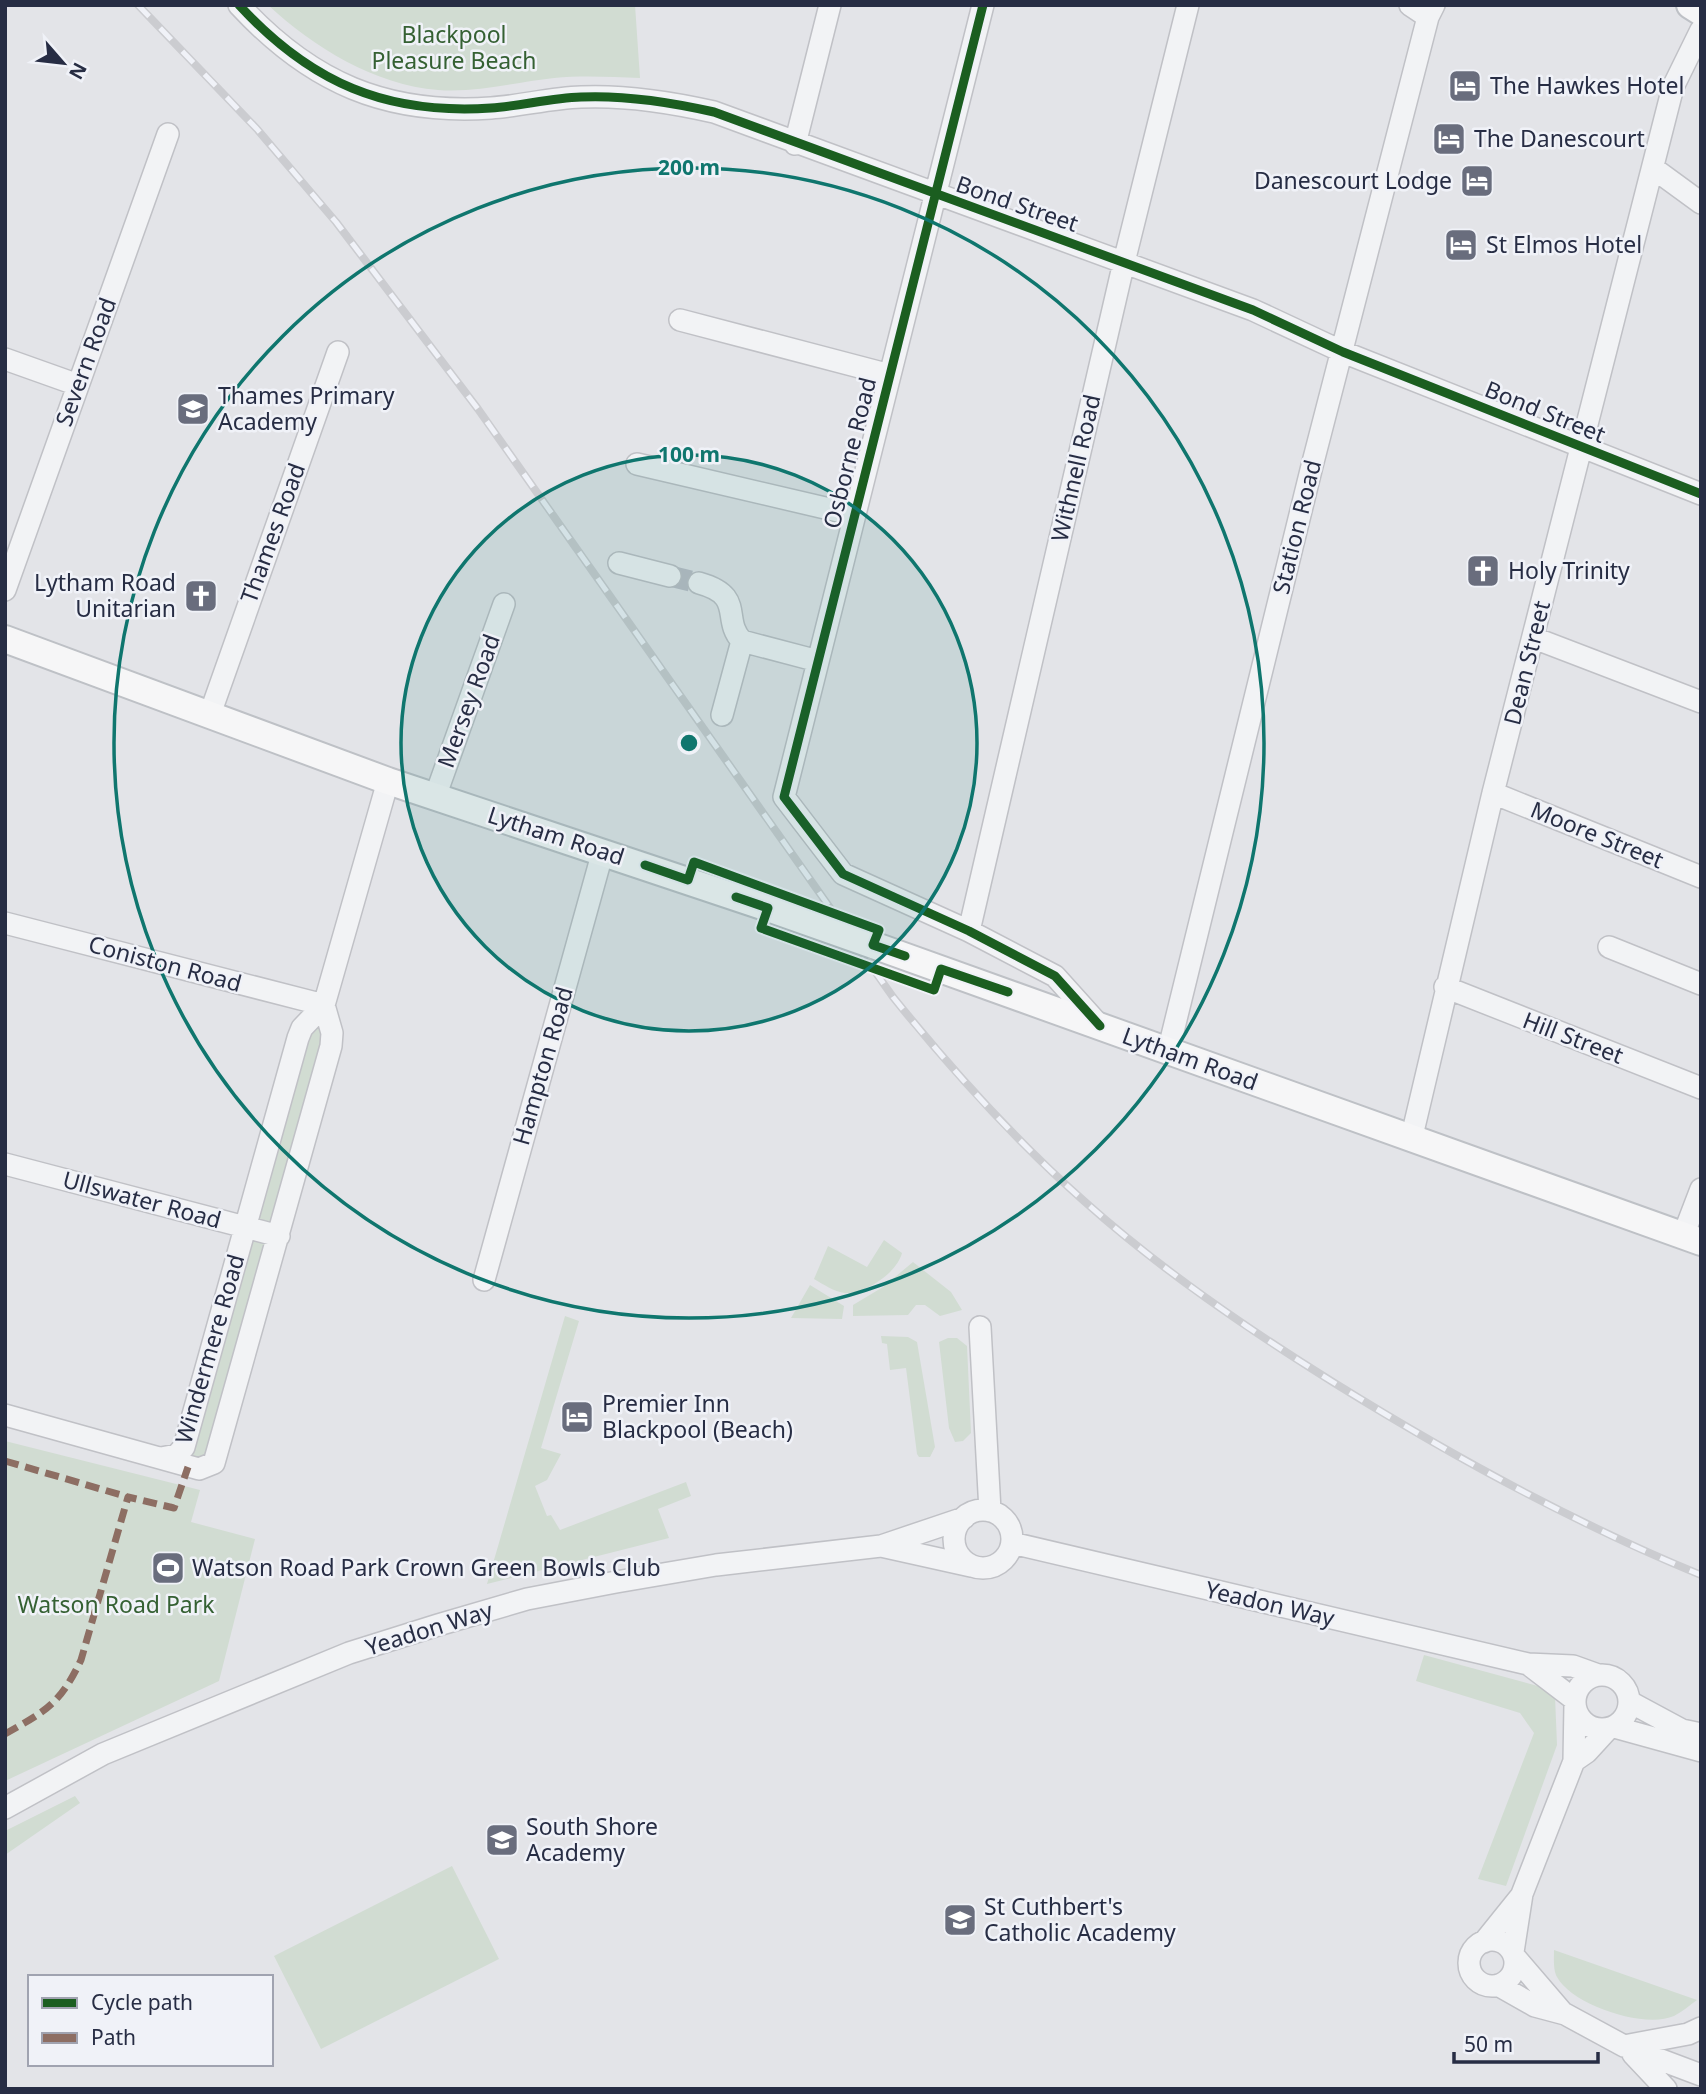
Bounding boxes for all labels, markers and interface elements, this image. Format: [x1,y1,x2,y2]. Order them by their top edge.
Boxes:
park label: Blackpool Pleasure Beach [371,18,537,76]
north arrow [28,28,98,98]
text: N [63,58,93,84]
hotel icon: The Hawkes Hotel [1446,67,1484,105]
place label: The Hawkes Hotel [1490,69,1684,101]
hotel icon: The Danescourt [1430,120,1468,158]
place label: The Danescourt [1474,122,1645,154]
text: 200 m [658,153,720,181]
hotel icon: Danescourt Lodge [1458,162,1496,200]
place label: Danescourt Lodge [1254,164,1452,196]
street label: Bond Street [952,167,1083,239]
hotel icon: St Elmos Hotel [1442,226,1480,264]
place label: St Elmos Hotel [1486,228,1642,260]
street label: Severn Road [47,293,123,430]
street label: Bond Street [1480,372,1610,450]
street label: Osborne Road [815,374,883,532]
place label: Thames Primary Academy [218,379,395,437]
school or university icon: Thames Primary Academy [174,390,212,428]
street label: Withnell Road [1043,391,1108,545]
text: 100 m [658,440,720,468]
street label: Station Road [1264,456,1328,597]
street label: Thames Road [232,458,312,607]
church icon: Holy Trinity [1464,552,1502,590]
place label: Holy Trinity [1508,554,1630,586]
place label: Lytham Road Unitarian [34,566,176,624]
church icon: Lytham Road Unitarian [182,577,220,615]
street label: Dean Street [1495,597,1557,728]
street label: Mersey Road [429,629,507,772]
centre of rings [677,731,701,755]
street label: Moore Street [1526,793,1669,875]
street label: Lytham Road [484,798,629,872]
street label: Coniston Road [85,927,245,999]
street label: Hampton Road [504,983,580,1149]
street label: Hill Street [1519,1003,1628,1071]
street label: Lytham Road [1118,1019,1263,1097]
street label: Ullswater Road [60,1163,225,1236]
street label: Windermere Road [167,1250,251,1447]
place label: Premier Inn Blackpool (Beach) [602,1387,793,1445]
hotel icon: Premier Inn Blackpool (Beach) [558,1398,596,1436]
sports icon: Watson Road Park Crown Green Bowls Club [149,1549,187,1587]
place label: Watson Road Park Crown Green Bowls Club [192,1551,661,1583]
street label: Yeadon Way [1203,1573,1338,1633]
park label: Watson Road Park [17,1588,215,1620]
street label: Yeadon Way [361,1593,497,1663]
place label: South Shore Academy [526,1810,658,1868]
school or university icon: South Shore Academy [483,1821,521,1859]
place label: St Cuthbert's Catholic Academy [984,1890,1176,1948]
school or university icon: St Cuthbert's Catholic Academy [941,1901,979,1939]
legend [28,1975,273,2066]
text: Cycle path [91,1988,193,2016]
scale bar [1454,2021,1598,2064]
text: Path [91,2023,136,2051]
text: 50 m [1464,2030,1513,2058]

